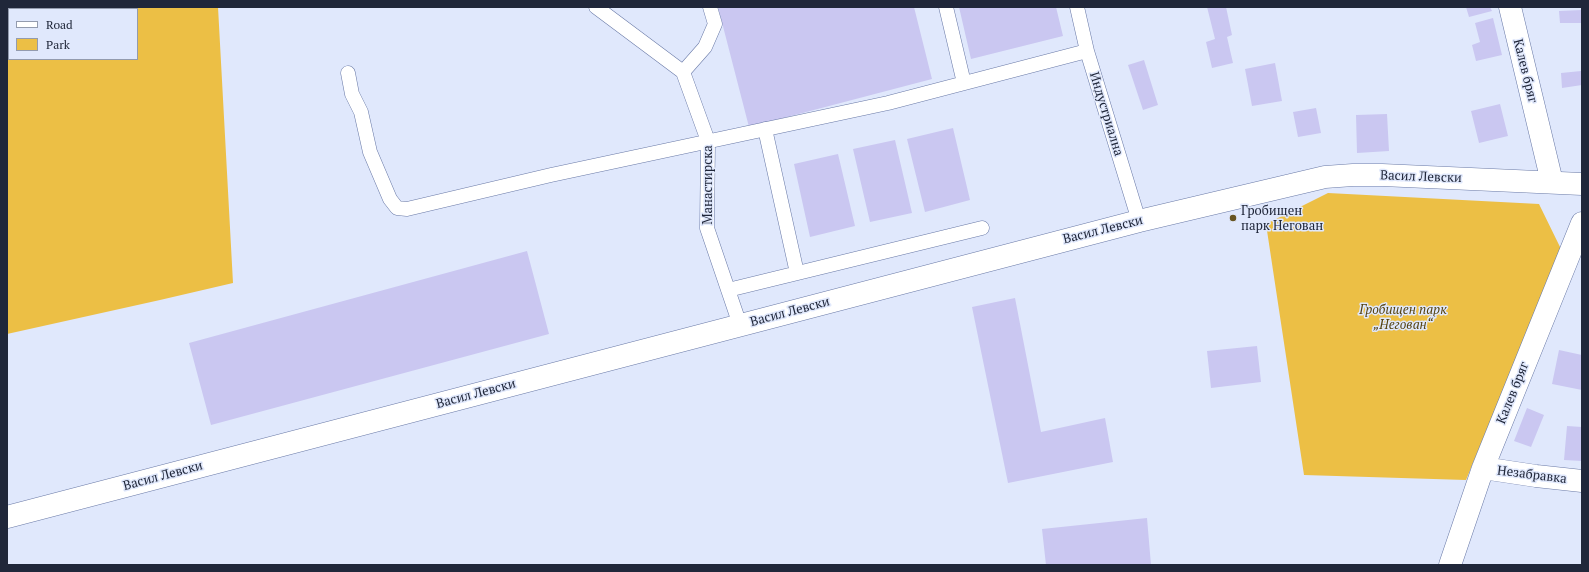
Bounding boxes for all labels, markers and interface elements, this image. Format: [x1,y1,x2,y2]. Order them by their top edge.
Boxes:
legend [8,8,138,60]
text: Road [46,17,73,32]
text: Park [46,37,70,52]
street label: Калев бряг [1510,37,1540,105]
street label: Индустриална [1086,70,1126,158]
street label: Манастирска [700,145,716,225]
street label: Васил Левски [1380,168,1462,186]
place label: Гробищен парк Негован [1241,203,1323,234]
street label: Васил Левски [1061,213,1145,247]
marker: Гробищен парк Негован [1228,213,1238,223]
street label: Васил Левски [748,294,832,330]
park label: Гробищен парк „Негован“ [1359,302,1447,333]
street label: Калев бряг [1494,360,1532,426]
street label: Васил Левски [434,376,518,412]
street label: Васил Левски [121,458,205,494]
street label: Незабравка [1496,463,1568,487]

